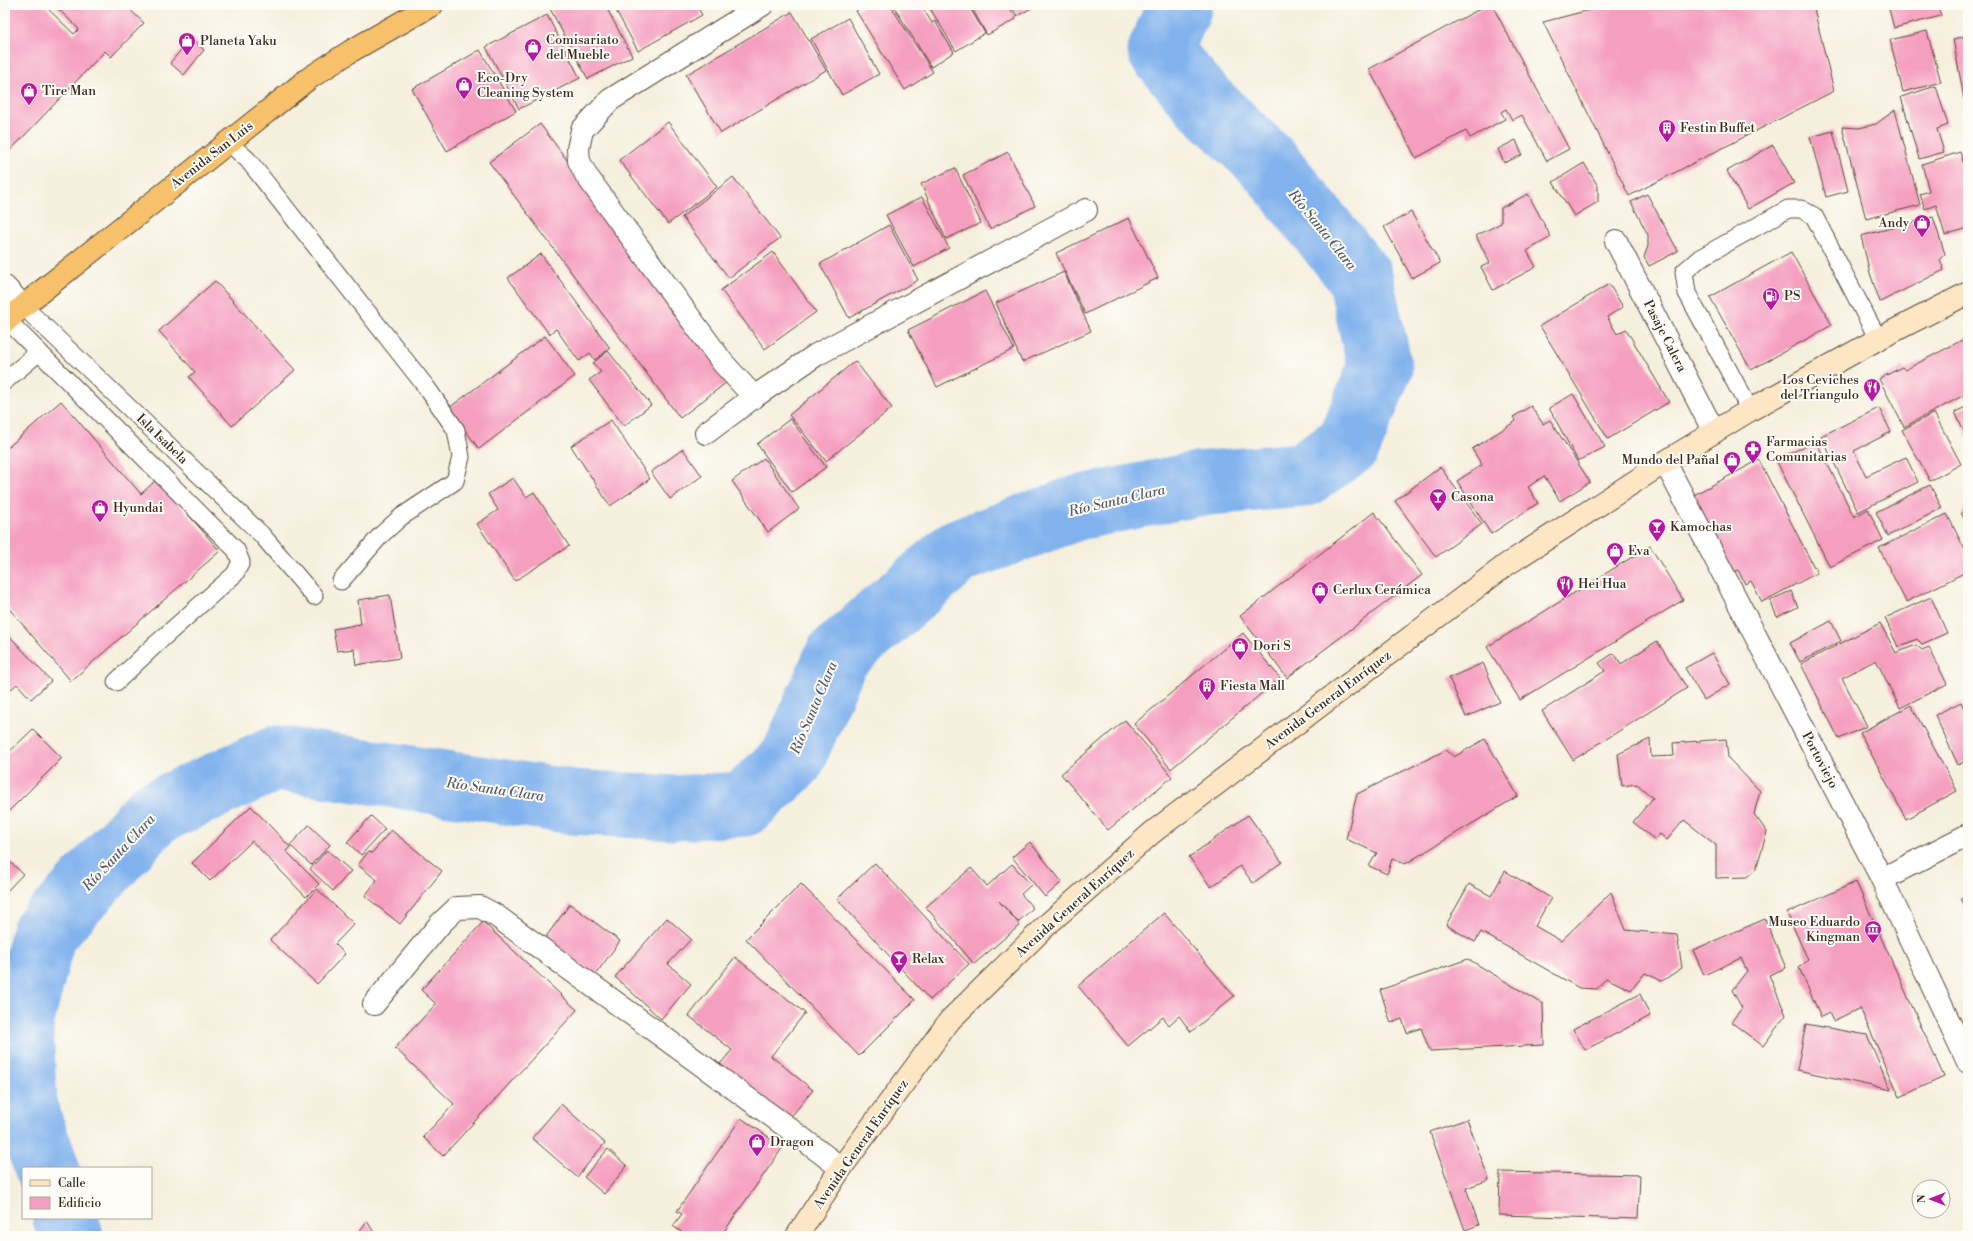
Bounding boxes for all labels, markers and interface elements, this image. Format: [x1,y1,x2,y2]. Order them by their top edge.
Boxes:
shop icon: Planeta Yaku [177,31,197,56]
place label: Comisariato del Mueble [546,32,619,63]
place label: Planeta Yaku [200,33,277,49]
shop icon: Comisariato del Mueble [523,37,543,62]
place label: Eco-Dry Cleaning System [477,70,575,101]
shop icon: Eco-Dry Cleaning System [454,75,474,100]
shop icon: Tire Man [19,81,39,106]
place label: Tire Man [42,83,96,99]
street label: Avenida San Luis [167,118,257,193]
building icon: Festin Buffet [1657,118,1677,143]
place label: Festin Buffet [1680,120,1756,136]
water label: Río Santa Clara [1283,185,1360,274]
shop icon: Andy [1912,213,1932,238]
place label: Andy [1877,215,1910,231]
fuel station icon: PS [1761,286,1781,311]
place label: PS [1784,288,1800,304]
street label: Pasaje Calera [1640,297,1690,375]
place label: Los Ceviches del Triangulo [1780,372,1859,403]
restaurant icon: Los Ceviches del Triangulo [1862,377,1882,402]
street label: Isla Isabela [133,411,191,468]
place label: Farmacias Comunitarias [1766,434,1847,465]
pharmacy icon: Farmacias Comunitarias [1743,439,1763,464]
shop icon: Mundo del Pañal [1722,450,1742,475]
place label: Mundo del Pañal [1622,452,1719,468]
water label: Río Santa Clara [1066,481,1167,521]
bar icon: Casona [1428,487,1448,512]
place label: Casona [1451,489,1494,505]
shop icon: Hyundai [90,498,110,523]
place label: Hyundai [113,500,163,516]
bar icon: Kamochas [1647,517,1667,542]
place label: Kamochas [1670,519,1732,535]
shop icon: Eva [1605,541,1625,566]
place label: Eva [1628,543,1650,559]
restaurant icon: Hei Hua [1555,574,1575,599]
place label: Hei Hua [1578,576,1627,592]
shop icon: Cerlux Cerámica [1310,580,1330,605]
place label: Cerlux Cerámica [1333,582,1431,598]
shop icon: Dori S [1230,636,1250,661]
place label: Dori S [1253,638,1291,654]
street label: Avenida General Enríquez [1261,647,1394,753]
water label: Río Santa Clara [786,659,842,758]
building icon: Fiesta Mall [1197,676,1217,701]
place label: Fiesta Mall [1220,678,1285,694]
street label: Portoviejo [1798,729,1842,791]
water label: Río Santa Clara [444,774,545,806]
water label: Río Santa Clara [78,811,159,896]
street label: Avenida General Enríquez [1012,846,1138,961]
place label: Museo Eduardo Kingman [1768,914,1860,945]
museum icon: Museo Eduardo Kingman [1863,919,1883,944]
bar icon: Relax [889,949,909,974]
place label: Relax [912,951,945,967]
street label: Avenida General Enríquez [810,1076,912,1213]
shop icon: Dragon [747,1132,767,1157]
place label: Dragon [770,1134,814,1150]
legend [22,1167,152,1219]
text: Calle [58,1176,85,1191]
north arrow [1911,1179,1951,1219]
text: N [1915,1194,1929,1203]
text: Edificio [58,1196,101,1211]

